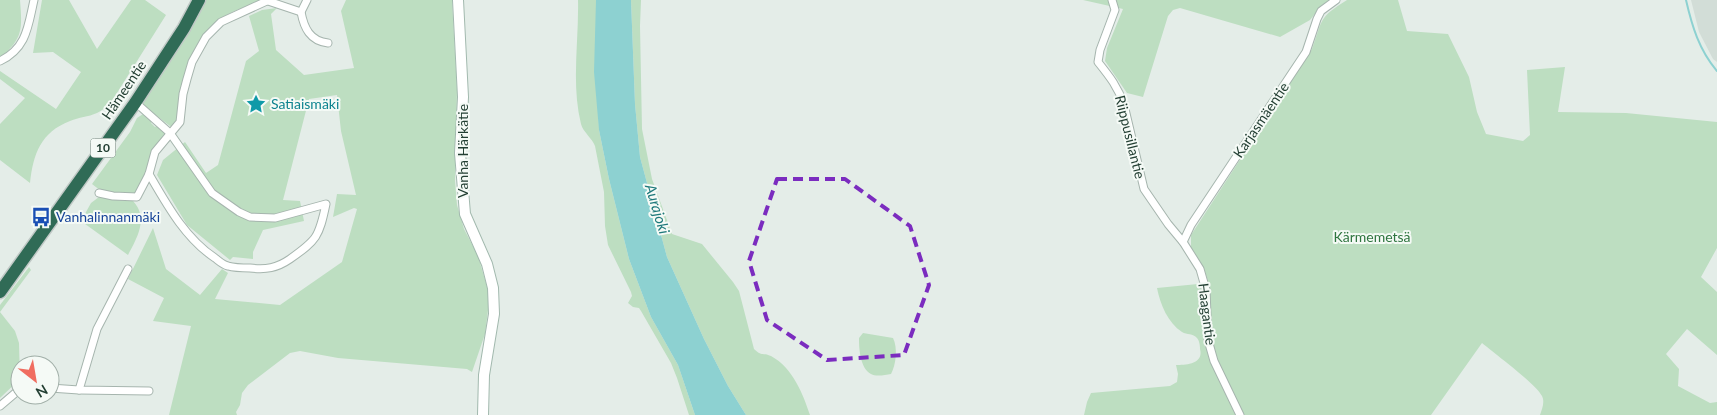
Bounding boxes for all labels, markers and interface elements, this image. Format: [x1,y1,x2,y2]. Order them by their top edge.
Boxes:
street label: Hämeentie [98,57,149,122]
street label: Karjasmäentie [1229,79,1292,161]
place icon: Satiaismäki [245,93,267,115]
street label: Riippusillantie [1112,93,1149,180]
place label: Satiaismäki [271,95,339,112]
street label: Vanha Härkätie [454,104,471,198]
road number: 10 [90,138,116,158]
water label: Aurajoki [642,181,674,236]
bus stop icon: Vanhalinnanmäki [30,206,52,228]
place label: Vanhalinnanmäki [56,208,160,225]
park label: Kärmemetsä [1333,228,1411,245]
street label: Haagantie [1195,282,1220,346]
north arrow [10,355,60,405]
text: N [33,382,51,402]

